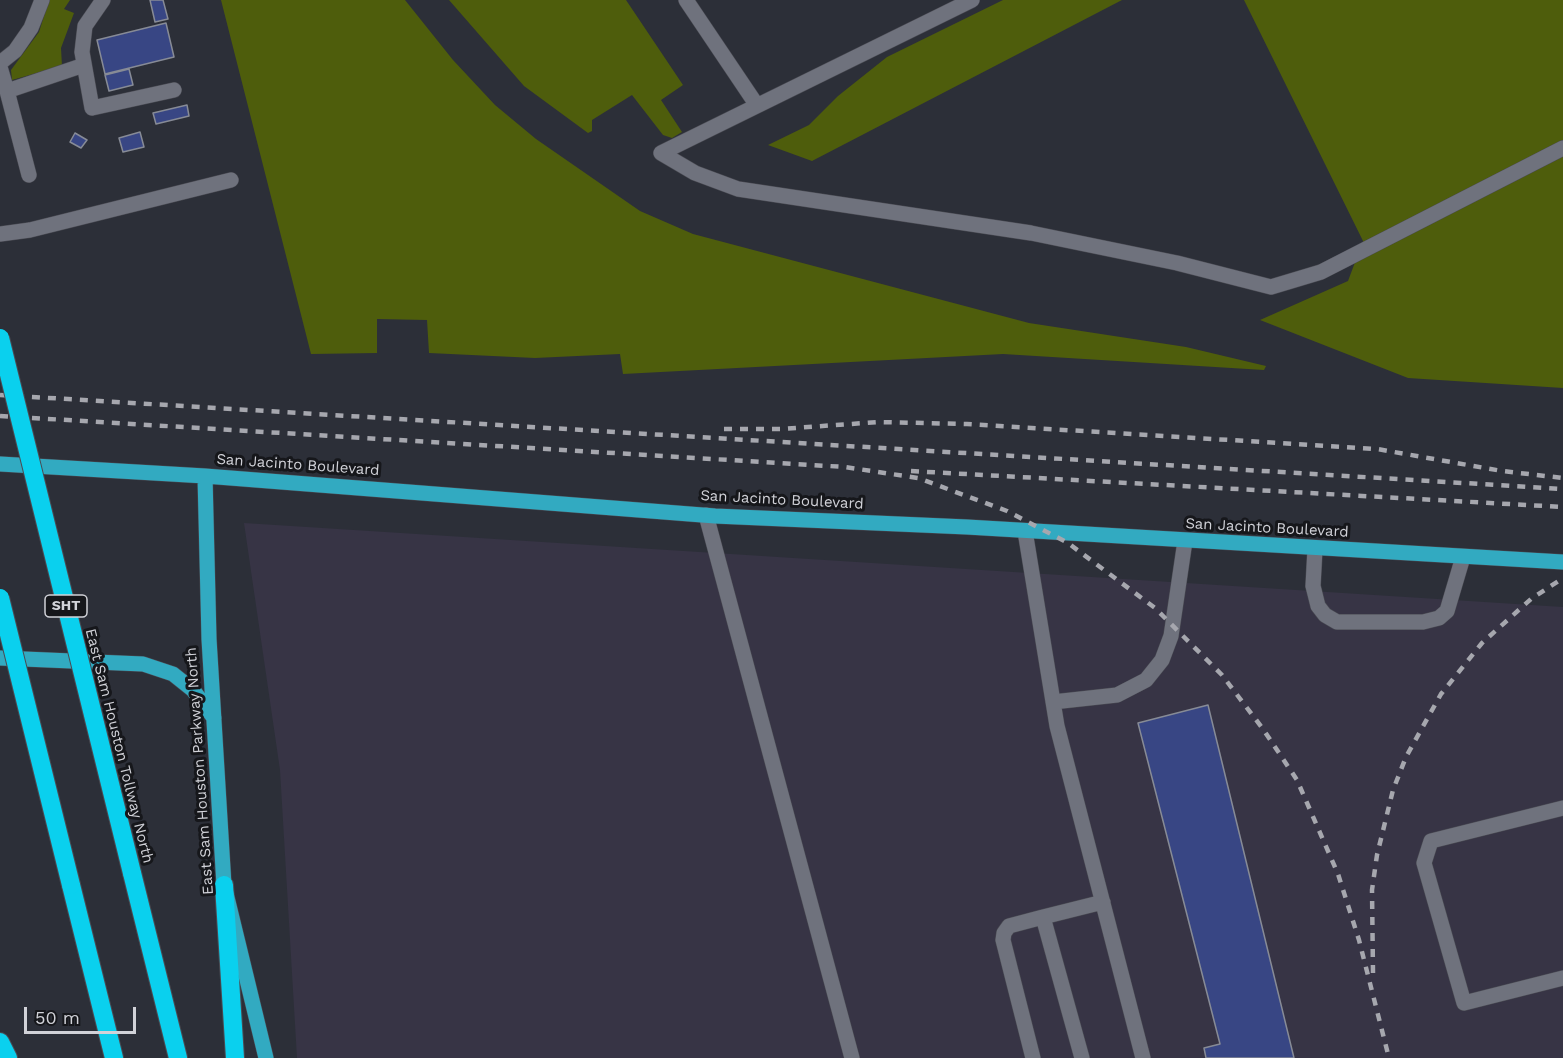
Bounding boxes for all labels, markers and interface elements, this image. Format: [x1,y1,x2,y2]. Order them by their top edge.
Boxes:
street label: San Jacinto Boulevard [216,450,380,480]
street label: San Jacinto Boulevard [700,487,864,513]
street label: San Jacinto Boulevard [1185,515,1349,541]
road number: SHT [45,595,87,617]
street label: East Sam Houston Tollway North [81,627,157,865]
street label: East Sam Houston Parkway North [182,647,218,895]
scale bar [27,995,140,1033]
text: 50 m [35,1007,80,1028]

